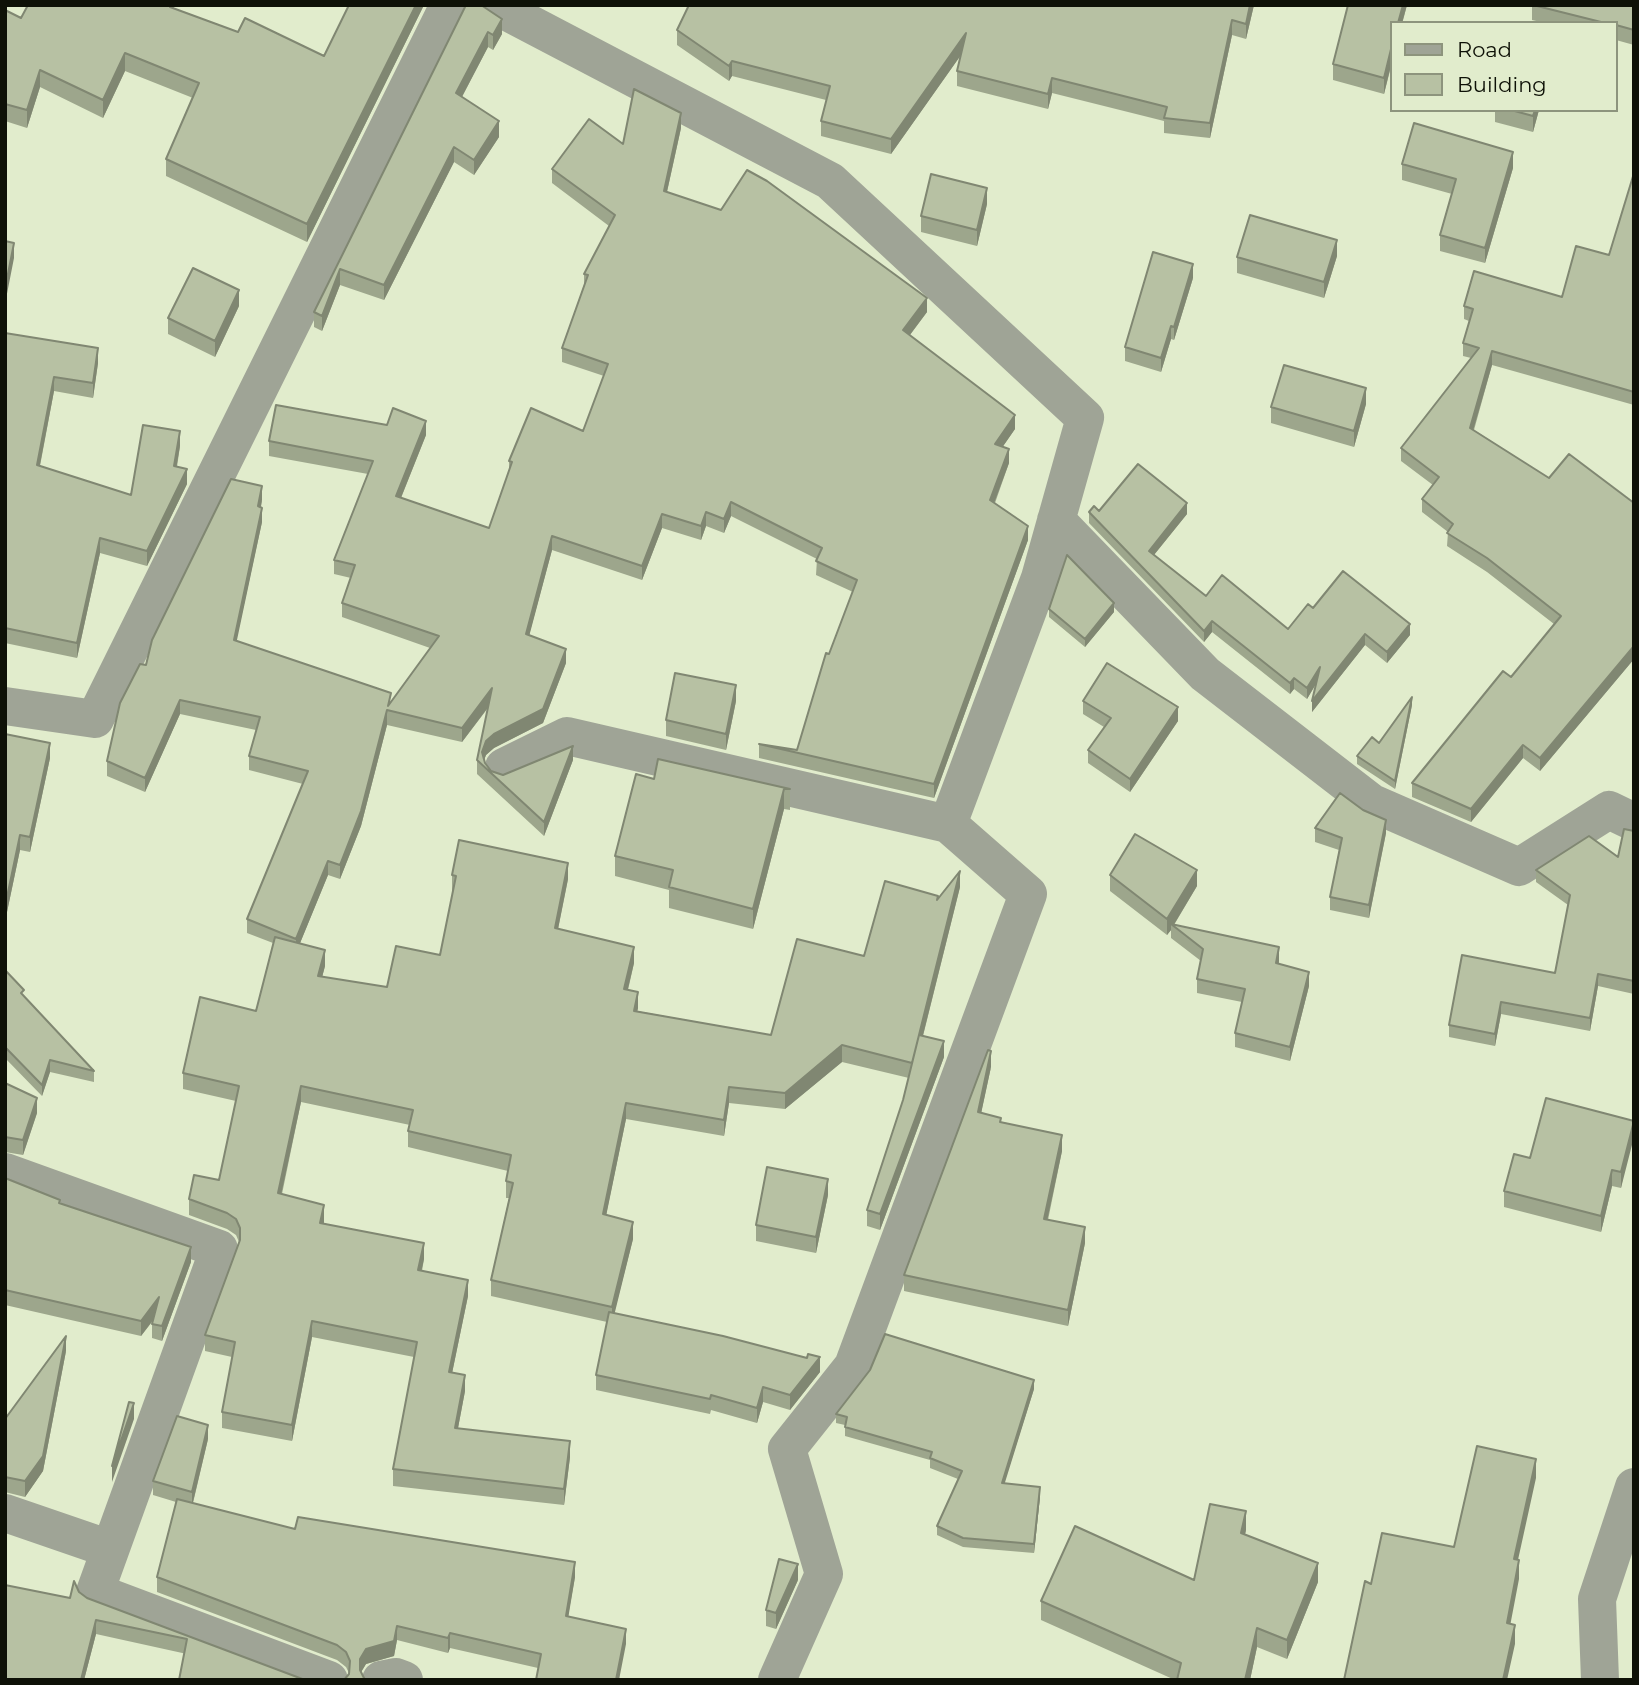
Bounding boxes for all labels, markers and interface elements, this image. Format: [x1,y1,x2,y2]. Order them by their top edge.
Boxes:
legend [1390,21,1618,112]
text: Road [1457,37,1512,62]
text: Building [1457,72,1547,97]

